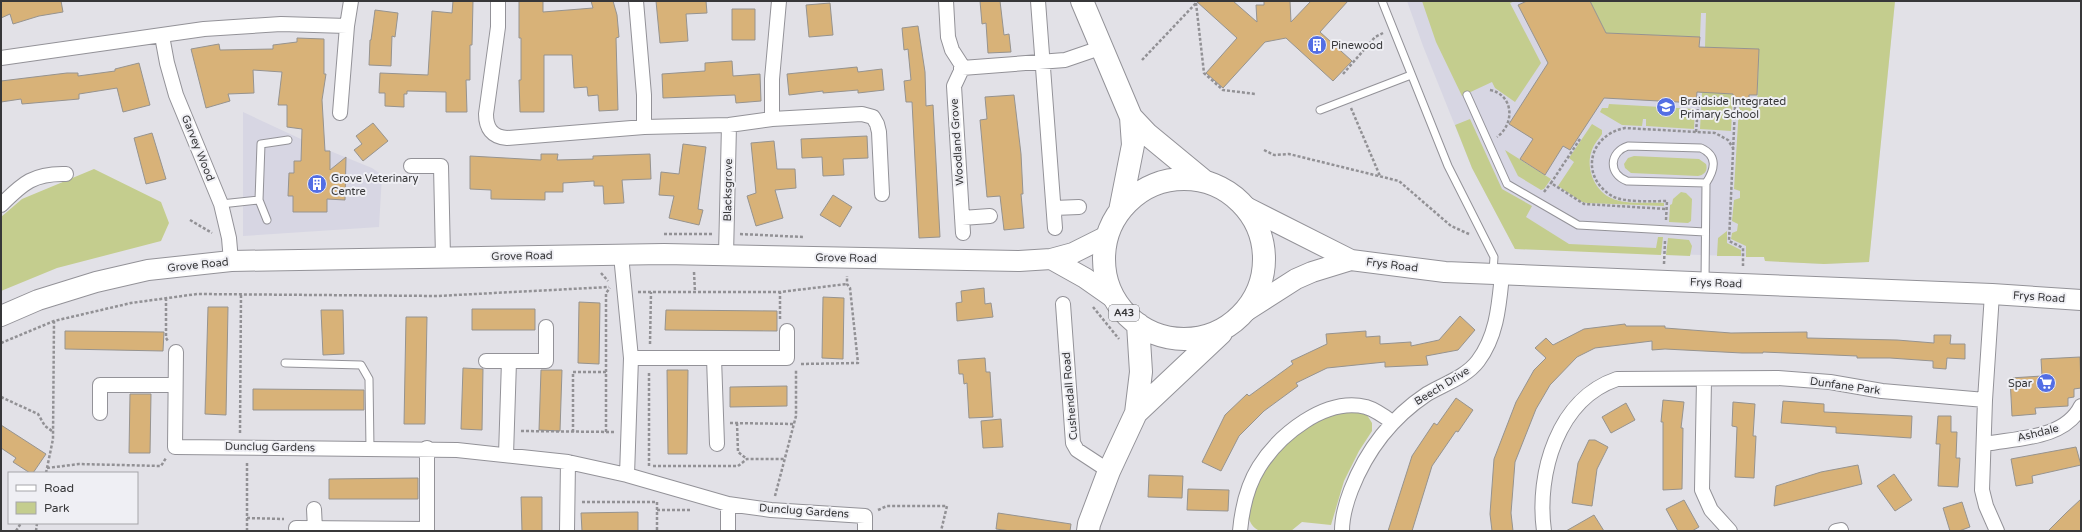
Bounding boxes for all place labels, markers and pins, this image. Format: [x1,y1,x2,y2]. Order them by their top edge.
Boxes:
building icon: Pinewood [1306,34,1328,56]
place label: Pinewood [1331,39,1383,52]
place label: Braidside Integrated Primary School [1680,95,1786,121]
school or university icon: Braidside Integrated Primary School [1655,96,1677,118]
place label: Grove Veterinary Centre [331,172,418,198]
building icon: Grove Veterinary Centre [306,173,328,195]
supermarket icon: Spar [2035,372,2057,394]
place label: Spar [2008,377,2033,390]

